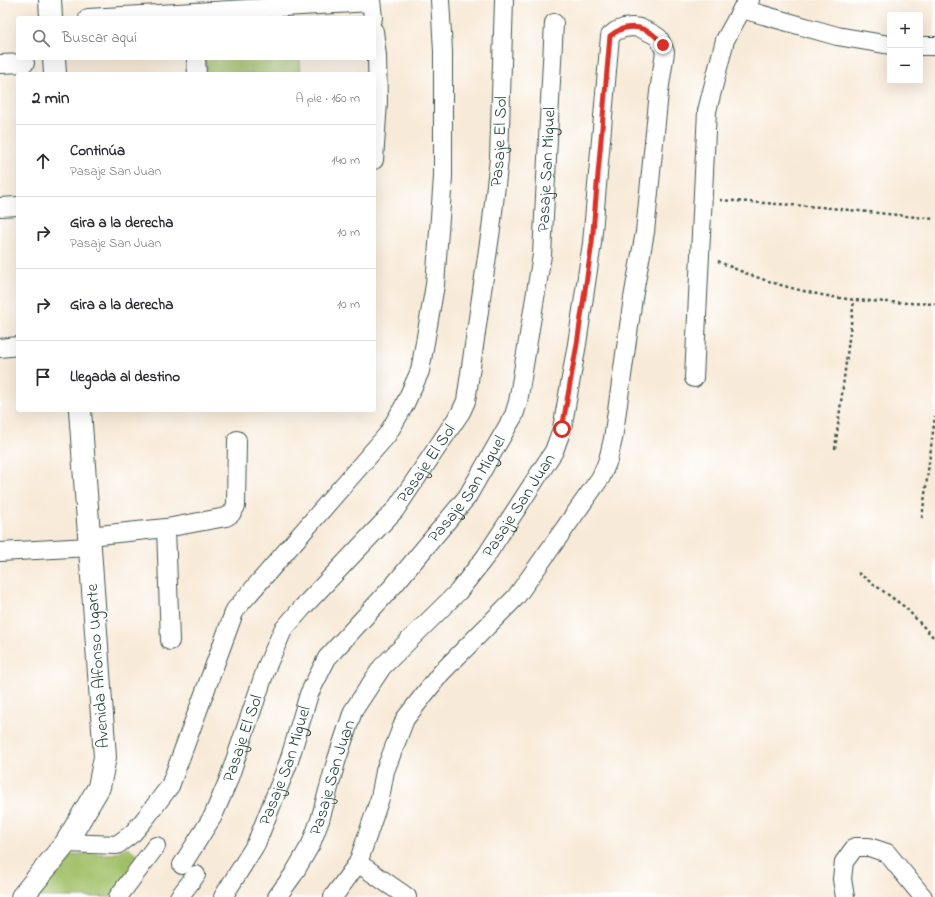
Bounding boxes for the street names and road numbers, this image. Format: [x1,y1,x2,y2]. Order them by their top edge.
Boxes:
street label: Pasaje El Sol [483,96,513,188]
street label: Pasaje San Miguel [531,106,563,233]
street label: Pasaje El Sol [391,419,462,508]
street label: Pasaje San Miguel [422,431,512,548]
street label: Pasaje San Juan [476,448,562,562]
street label: Avenida Alfonso Ugarte [80,582,118,749]
street label: Pasaje El Sol [216,691,269,785]
street label: Pasaje San Miguel [252,703,317,829]
street label: Pasaje San Juan [303,716,362,839]

